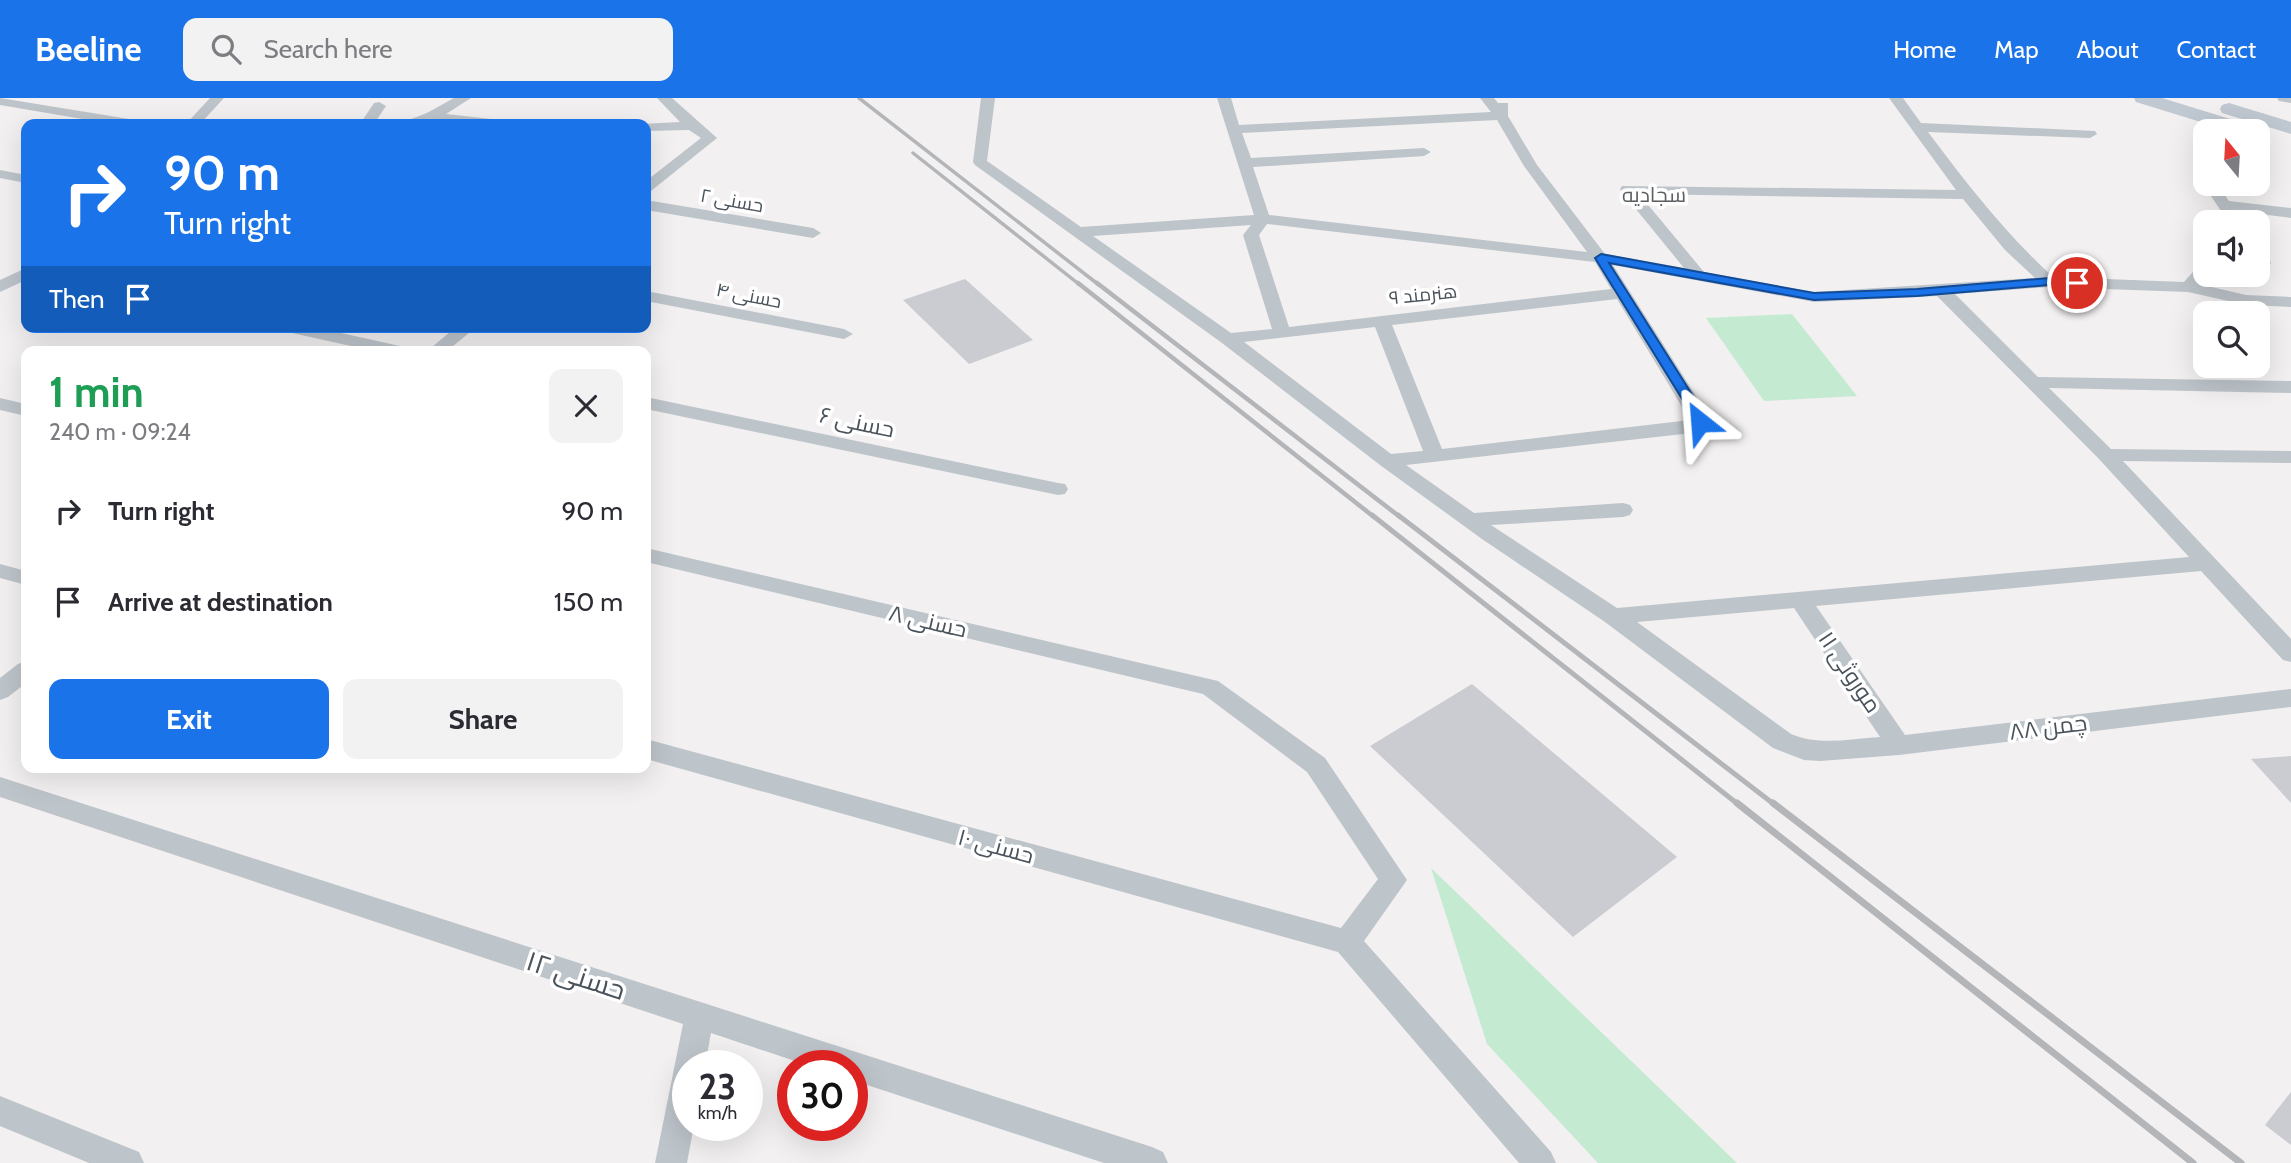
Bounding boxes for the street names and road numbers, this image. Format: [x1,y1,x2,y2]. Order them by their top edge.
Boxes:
street label: حسنی ۲ [699,184,765,217]
street label: حسنی ۴ [714,278,784,313]
street label: هنرمند ۹ [1388,279,1458,310]
street label: حسنی ۶ [817,400,897,444]
street label: حسنی ۸ [886,598,970,644]
street label: موروثی ۱۱ [1813,626,1887,718]
street label: چمن ۸۸ [2007,708,2089,747]
street label: حسنی ۱۰ [955,822,1037,870]
street label: حسنی ۱۲ [522,943,630,1007]

